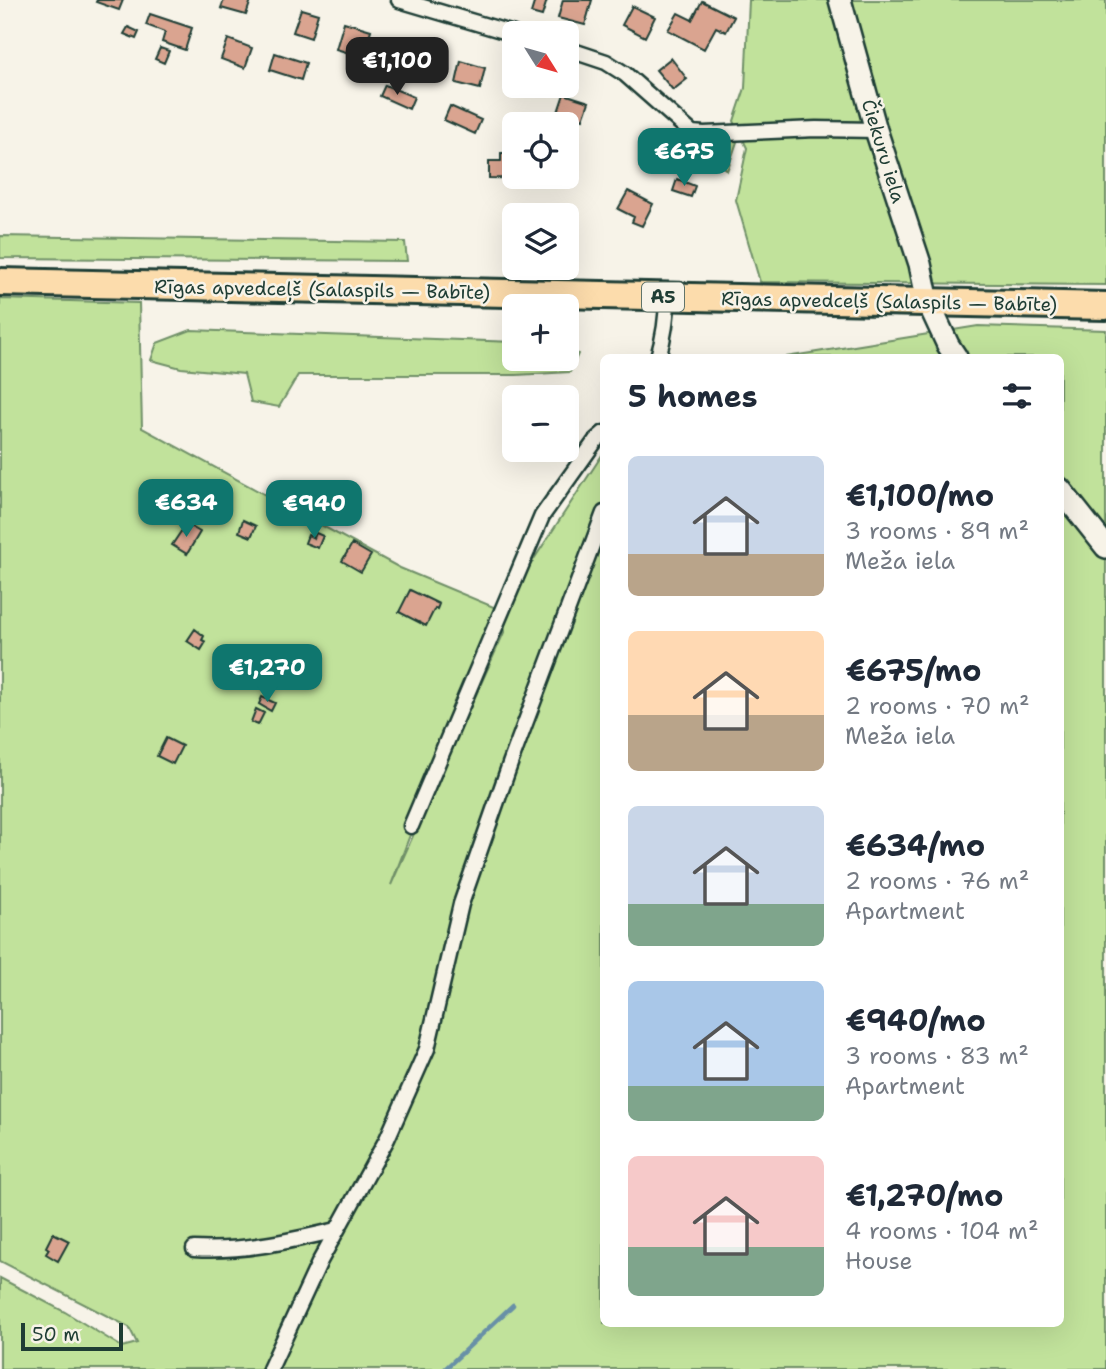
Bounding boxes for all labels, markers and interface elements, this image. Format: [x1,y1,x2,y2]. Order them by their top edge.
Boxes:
north arrow [502,21,579,98]
map controls [502,21,579,462]
pin: €1,100 [340,38,454,97]
text: €1,100 [362,45,432,75]
street label: Čiekuru iela [856,96,912,206]
button: locate [502,112,579,189]
pin: €675 [643,128,725,188]
text: €675 [654,136,714,166]
button: layers [502,203,579,280]
street label: Rīgas apvedceļš (Salaspils — Babīte) [154,274,490,306]
road number: A5 [642,282,684,312]
street label: Rīgas apvedceļš (Salaspils — Babīte) [721,286,1057,318]
button: + [502,294,579,371]
text: 5 homes [628,376,758,417]
icon: filters [998,377,1036,415]
button: − [502,385,579,462]
text: €1,100/mo [845,475,994,516]
pin: €634 [145,480,227,539]
pin: €940 [273,480,355,540]
icon: home [684,484,768,568]
text: €634 [154,487,218,517]
text: €940 [282,488,346,518]
text: 3 rooms · 89 m² [845,516,1029,546]
text: Meža iela [845,546,955,576]
pin: €1,270 [210,644,324,704]
text: €675/mo [845,650,982,691]
text: €1,270 [228,652,306,682]
icon: home [684,659,768,743]
text: 2 rooms · 70 m² [845,691,1030,721]
text: Meža iela [845,721,955,751]
text: €634/mo [845,825,985,866]
icon: home [684,834,768,918]
text: 2 rooms · 76 m² [845,866,1029,896]
text: Apartment [845,896,965,926]
text: €940/mo [845,1000,986,1041]
icon: home [684,1009,768,1093]
text: 3 rooms · 83 m² [845,1041,1029,1071]
text: Apartment [845,1071,965,1101]
text: €1,270/mo [845,1175,1003,1216]
icon: home [684,1184,768,1268]
text: 4 rooms · 104 m² [845,1216,1038,1246]
text: House [845,1246,913,1276]
scale bar [21,1320,122,1352]
text: 50 m [32,1322,80,1347]

